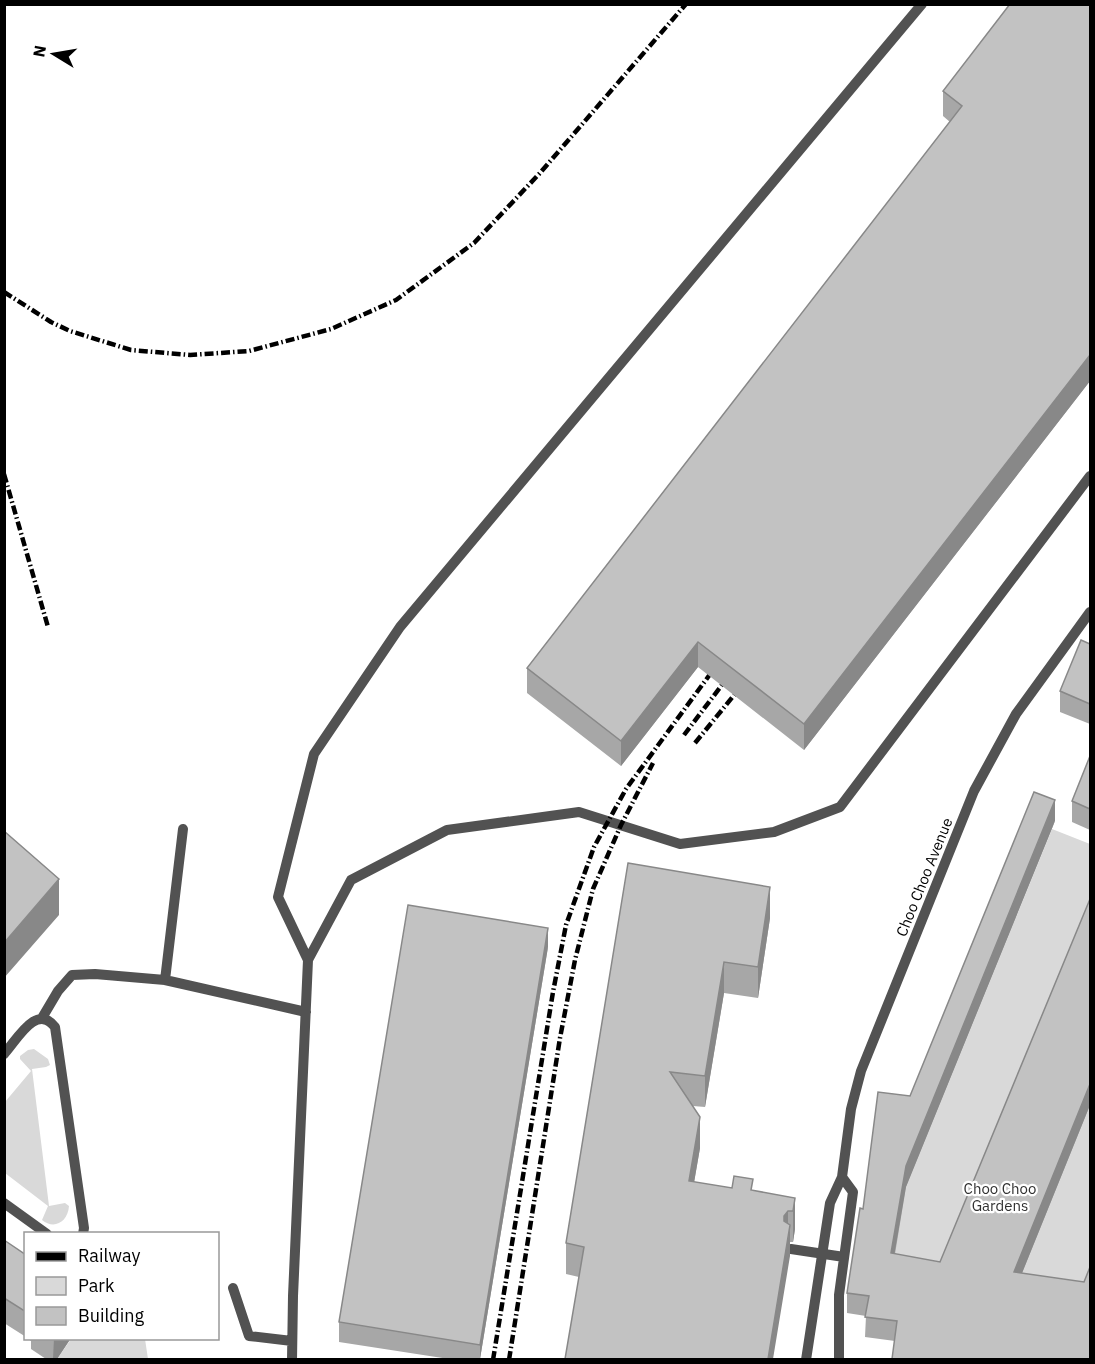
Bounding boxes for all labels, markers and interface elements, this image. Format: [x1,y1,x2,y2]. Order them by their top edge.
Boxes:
north arrow [24,24,84,84]
text: N [28,44,50,59]
street label: Choo Choo Avenue [892,815,956,939]
park label: Choo Choo Gardens [964,1179,1036,1215]
legend [24,1232,219,1340]
text: Railway [78,1244,140,1267]
text: Park [78,1274,115,1297]
text: Building [78,1304,145,1327]

